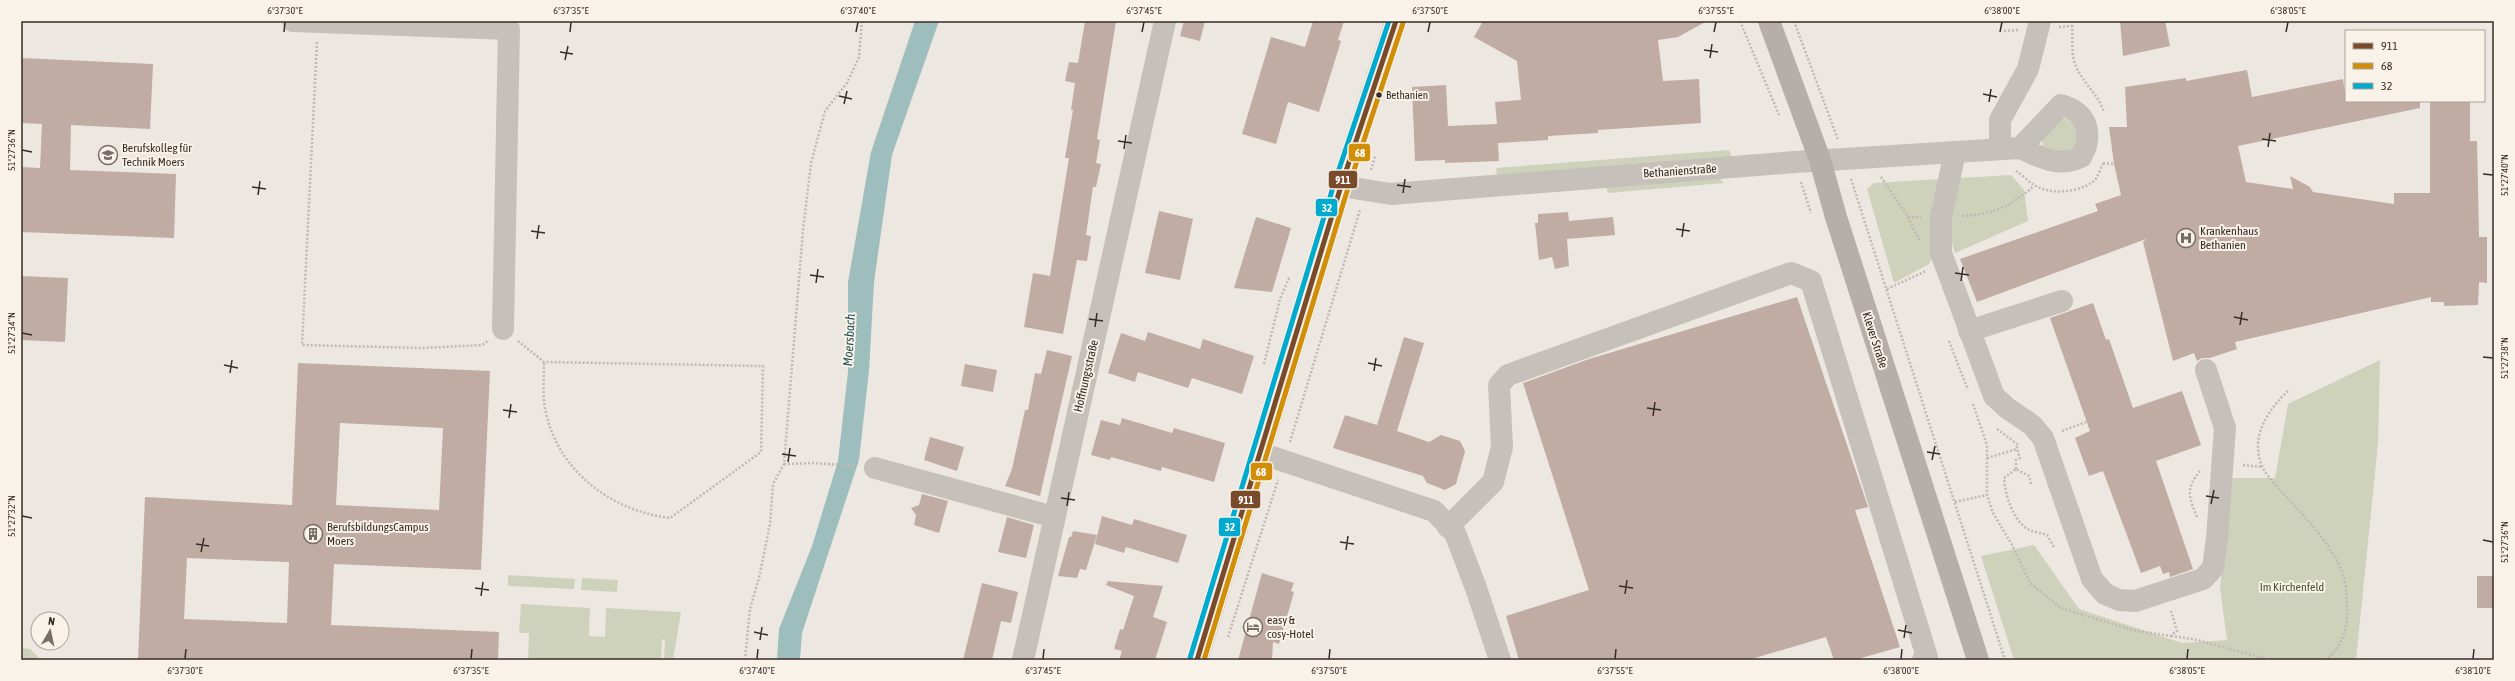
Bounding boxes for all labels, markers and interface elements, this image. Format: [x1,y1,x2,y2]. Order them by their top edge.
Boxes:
text: 6°37'30"E [267,5,303,16]
text: 6°37'35"E [553,5,589,16]
text: 6°37'40"E [840,5,876,16]
text: 6°37'45"E [1126,5,1162,16]
text: 6°37'50"E [1412,5,1448,16]
text: 6°37'55"E [1698,5,1734,16]
text: 6°38'00"E [1984,5,2020,16]
text: 6°38'05"E [2270,5,2306,16]
legend [2345,30,2485,102]
text: 911 [2381,39,2398,53]
text: 68 [2381,59,2393,73]
text: 32 [2381,79,2392,93]
place label: Bethanien [1386,89,1428,101]
marker: Bethanien [1374,90,1384,100]
text: 51°27'36"N [6,129,17,171]
place label: Berufskolleg für Technik Moers [122,141,192,169]
line badge: 68 [1348,143,1371,162]
school or university icon: Berufskolleg für Technik Moers [97,144,119,166]
text: 68 [1355,147,1365,159]
text: 51°27'40"N [2499,154,2510,196]
street label: Bethanienstraße [1643,161,1717,181]
line badge: 911 [1328,170,1358,189]
text: 911 [1335,174,1351,186]
line badge: 32 [1315,198,1338,217]
text: 32 [1322,202,1332,214]
place label: Krankenhaus Bethanien [2200,224,2258,252]
hospital icon: Krankenhaus Bethanien [2175,227,2197,249]
street label: Klever Straße [1859,310,1891,370]
text: 51°27'34"N [6,312,17,354]
water label: Moersbach [840,313,858,367]
text: 51°27'38"N [2499,337,2510,379]
street label: Hoffnungsstraße [1071,339,1101,413]
line badge: 68 [1250,462,1273,481]
text: 68 [1256,466,1266,478]
line badge: 911 [1230,490,1261,509]
text: 911 [1238,494,1254,506]
text: 51°27'32"N [6,495,17,537]
line badge: 32 [1218,517,1241,537]
place label: BerufsbildungsCampus Moers [327,520,429,548]
text: 32 [1225,521,1235,533]
text: 51°27'36"N [2499,521,2510,563]
building icon: BerufsbildungsCampus Moers [302,523,324,545]
park label: Im Kirchenfeld [2260,580,2324,594]
north arrow [30,611,70,651]
place label: easy & cosy-Hotel [1267,613,1315,641]
text: N [47,615,56,628]
hotel icon: easy & cosy-Hotel [1242,616,1264,638]
text: 6°37'30"E [167,665,203,676]
text: 6°37'35"E [453,665,489,676]
text: 6°37'40"E [739,665,775,676]
text: 6°37'45"E [1025,665,1061,676]
text: 6°37'50"E [1311,665,1347,676]
text: 6°37'55"E [1597,665,1633,676]
text: 6°38'00"E [1883,665,1919,676]
text: 6°38'05"E [2169,665,2205,676]
text: 6°38'10"E [2455,665,2491,676]

